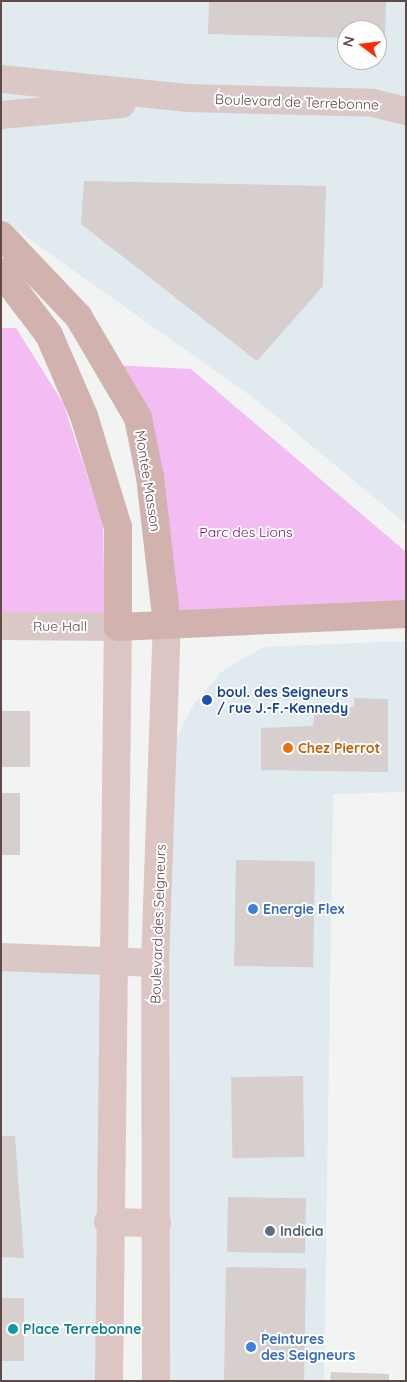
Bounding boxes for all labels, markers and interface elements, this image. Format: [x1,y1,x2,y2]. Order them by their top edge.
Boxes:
north arrow [337,20,387,70]
text: N [338,34,359,49]
street label: Boulevard de Terrebonne [215,91,379,113]
street label: Montée Masson [132,429,164,533]
park label: Parc des Lions [199,524,293,540]
street label: Rue Hall [33,618,87,634]
place label: boul. des Seigneurs / rue J.-F.-Kennedy [217,684,348,716]
marker: boul. des Seigneurs / rue J.-F.-Kennedy [201,694,213,706]
place label: Chez Pierrot [298,740,380,756]
marker: Chez Pierrot [282,742,294,754]
street label: Boulevard des Seigneurs [147,844,169,1004]
place label: Energie Flex [263,901,344,917]
marker: Energie Flex [247,903,259,915]
place label: Indicia [280,1223,324,1239]
marker: Indicia [264,1225,276,1237]
place label: Place Terrebonne [23,1321,141,1337]
marker: Place Terrebonne [7,1323,19,1335]
place label: Peintures des Seigneurs [261,1331,355,1364]
marker: Peintures des Seigneurs [245,1341,257,1353]

